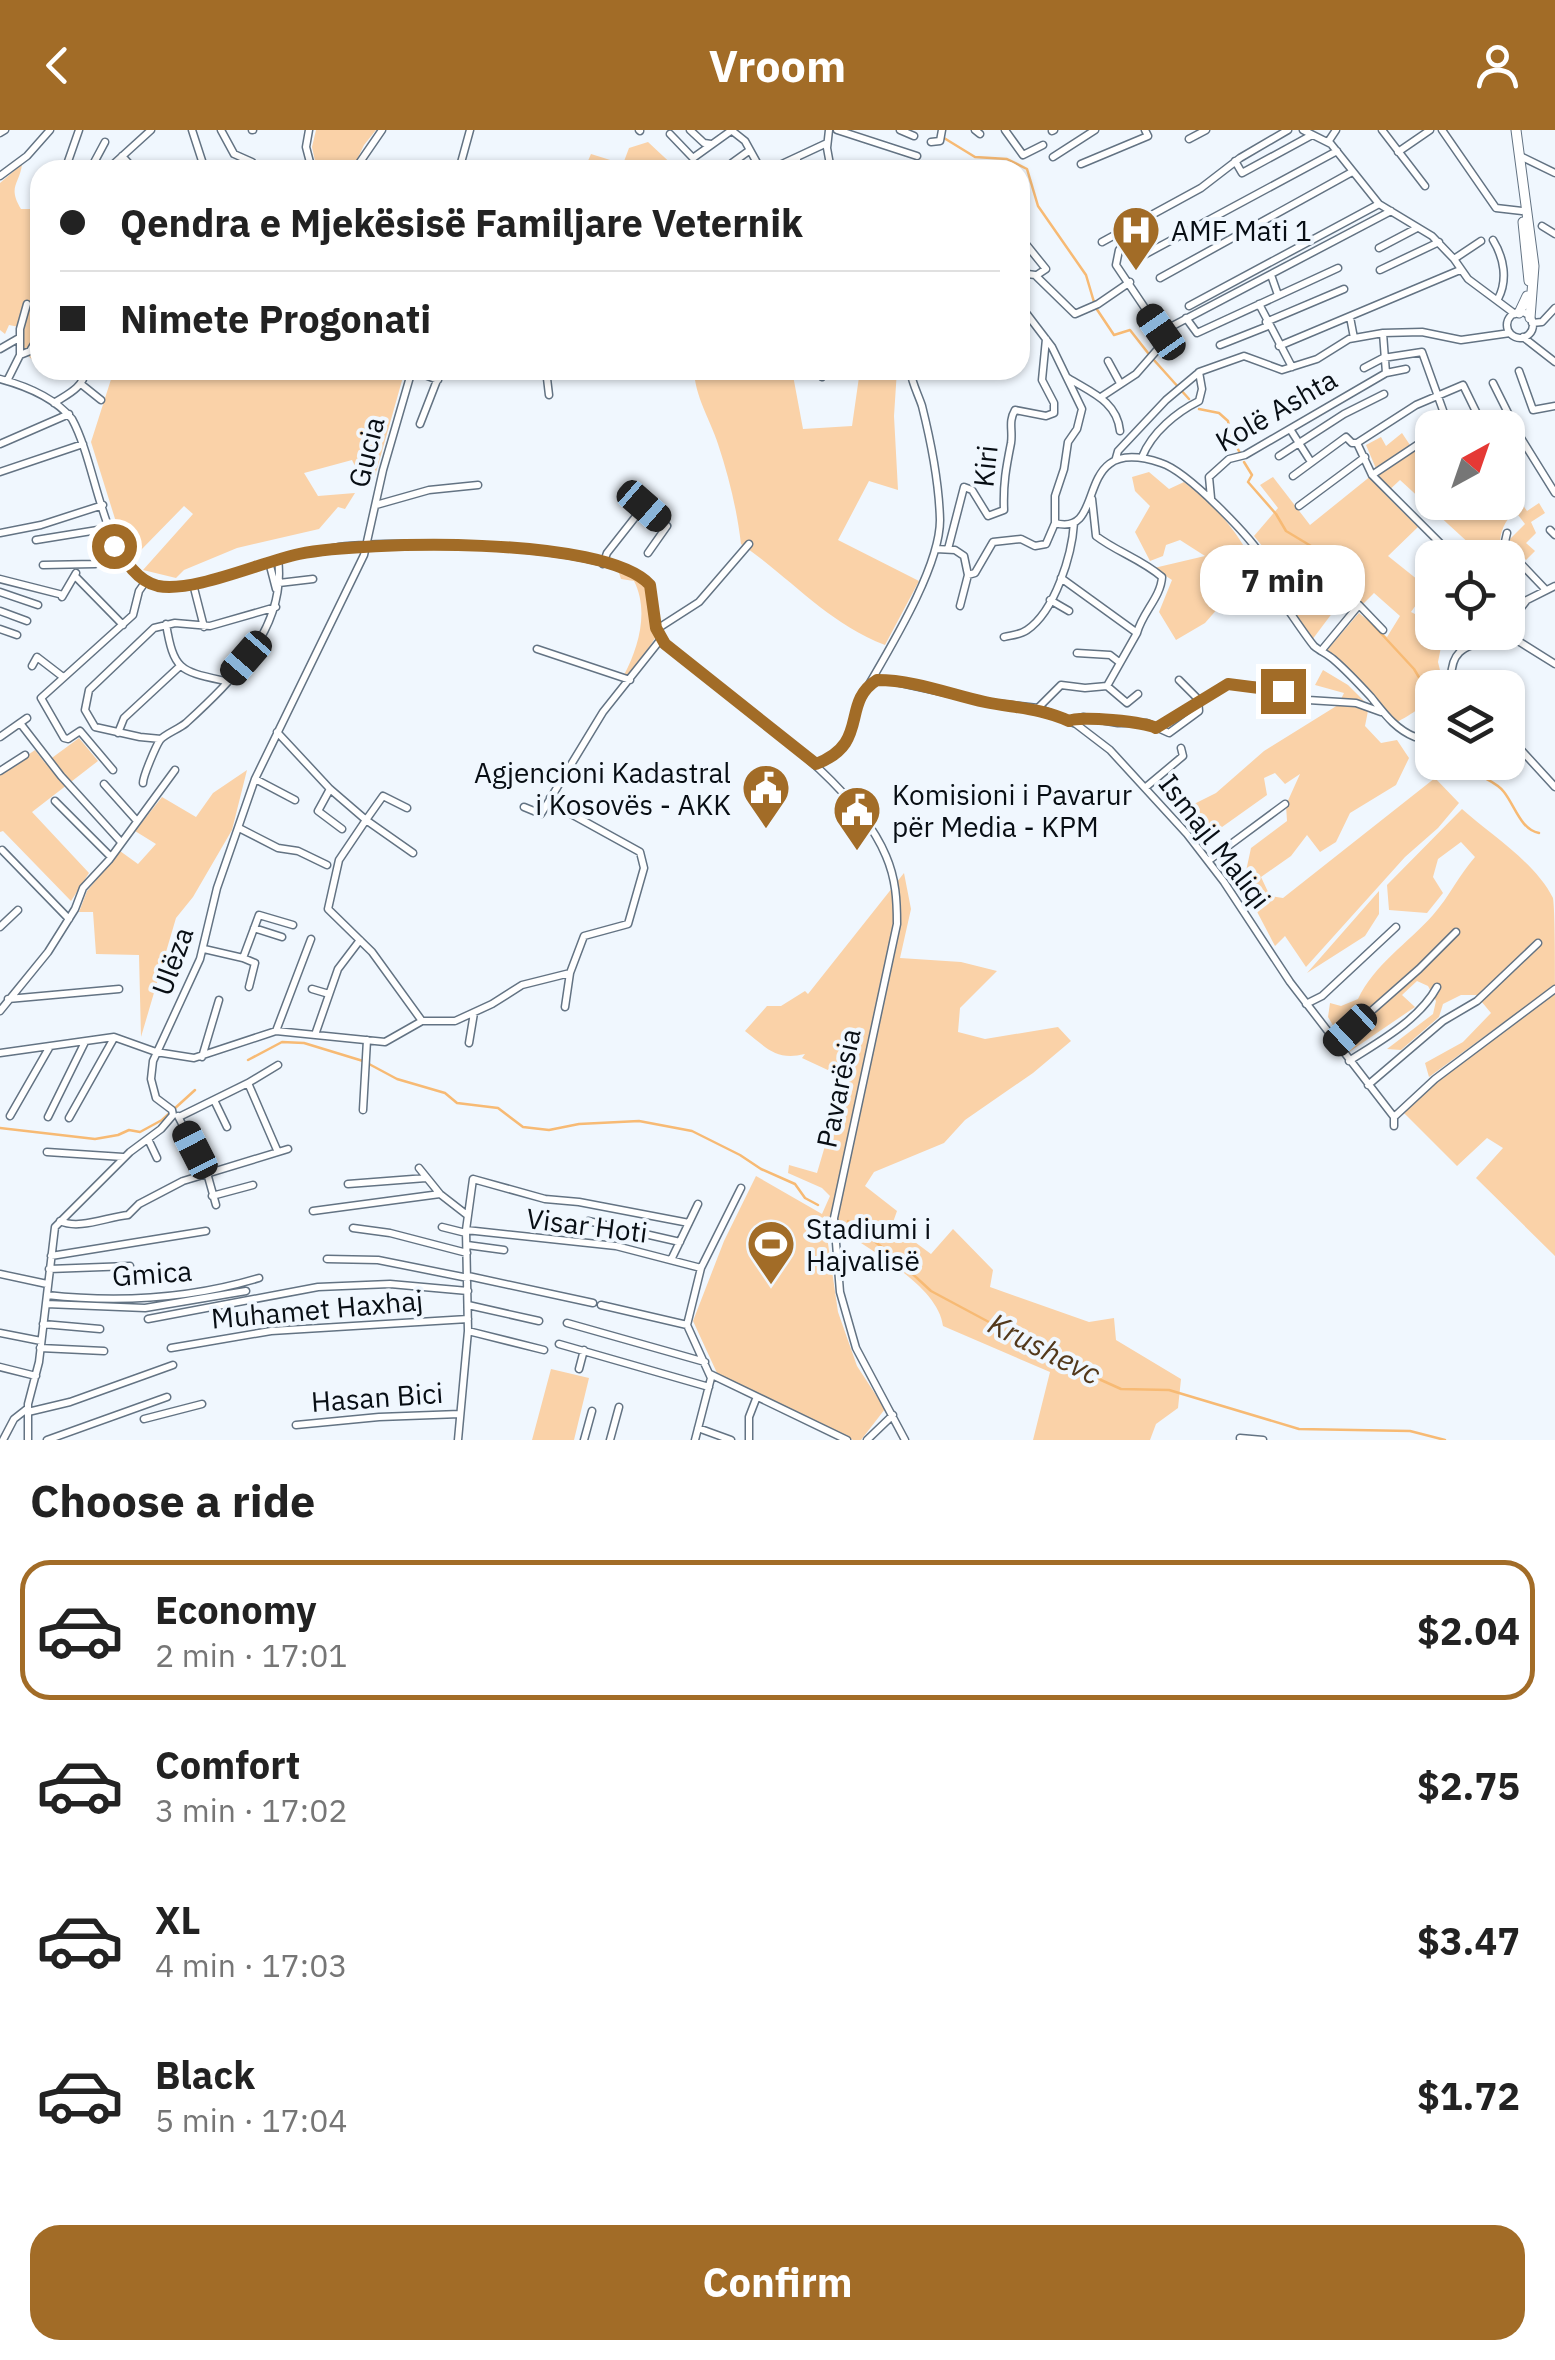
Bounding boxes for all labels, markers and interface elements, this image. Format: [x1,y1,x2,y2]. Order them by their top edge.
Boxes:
text: Vroom [709,36,846,94]
icon: back [30,38,85,93]
icon: person [1470,38,1525,93]
text: Qendra e Mjekësisë Familjare Veternik [120,198,803,247]
hospital icon: AMF Mati 1 [1110,204,1162,272]
place label: AMF Mati 1 [1171,212,1312,249]
text: Nimete Progonati [120,294,431,343]
car [1132,299,1190,365]
street label: Kolë Ashta [1208,360,1344,460]
north arrow [1415,410,1525,520]
map controls [1415,410,1525,780]
street label: Gucia [339,413,393,491]
street label: Kiri [964,443,1006,489]
car [612,475,676,537]
route start [92,524,137,569]
button: locate [1415,540,1525,650]
callout: 7 min [1200,546,1366,616]
text: 7 min [1241,559,1324,601]
car [215,626,277,690]
route end [1261,669,1306,714]
button: layers [1415,670,1525,780]
place label: Agjencioni Kadastral i Kosovës - AKK [474,754,731,823]
public building icon: Agjencioni Kadastral i Kosovës - AKK [740,762,792,830]
street label: Ismajl Maliqi [1151,766,1279,916]
place label: Komisioni i Pavarur për Media - KPM [892,776,1132,845]
public building icon: Komisioni i Pavarur për Media - KPM [831,784,883,852]
street label: Ulëza [143,922,201,1000]
car [1318,999,1382,1061]
street label: Pavarësia [807,1025,869,1151]
car [168,1116,222,1184]
street label: Visar Hoti [524,1199,650,1251]
place label: Stadiumi i Hajvalisë [806,1210,931,1279]
sports icon: Stadiumi i Hajvalisë [745,1218,797,1286]
street label: Gmica [111,1252,193,1294]
street label: Muhamet Haxhaj [210,1281,424,1337]
water label: Krushevc [982,1303,1108,1393]
street label: Hasan Bici [310,1374,444,1420]
text: Choose a ride [30,1471,315,1529]
icon: car [35,1585,125,1675]
text: Economy [155,1585,317,1634]
text: $2.04 [1417,1606,1520,1655]
text: 2 min · 17:01 [155,1634,348,1676]
icon: car [35,1740,125,1830]
text: Comfort [155,1740,300,1789]
text: $2.75 [1417,1761,1520,1810]
text: 3 min · 17:02 [155,1789,348,1831]
icon: car [35,1895,125,1985]
text: XL [155,1895,201,1944]
text: $3.47 [1417,1916,1520,1965]
text: 4 min · 17:03 [155,1944,348,1986]
icon: car [35,2050,125,2140]
text: Black [155,2050,255,2099]
text: $1.72 [1417,2071,1520,2120]
text: 5 min · 17:04 [155,2099,348,2141]
button: Confirm [30,2225,1525,2340]

